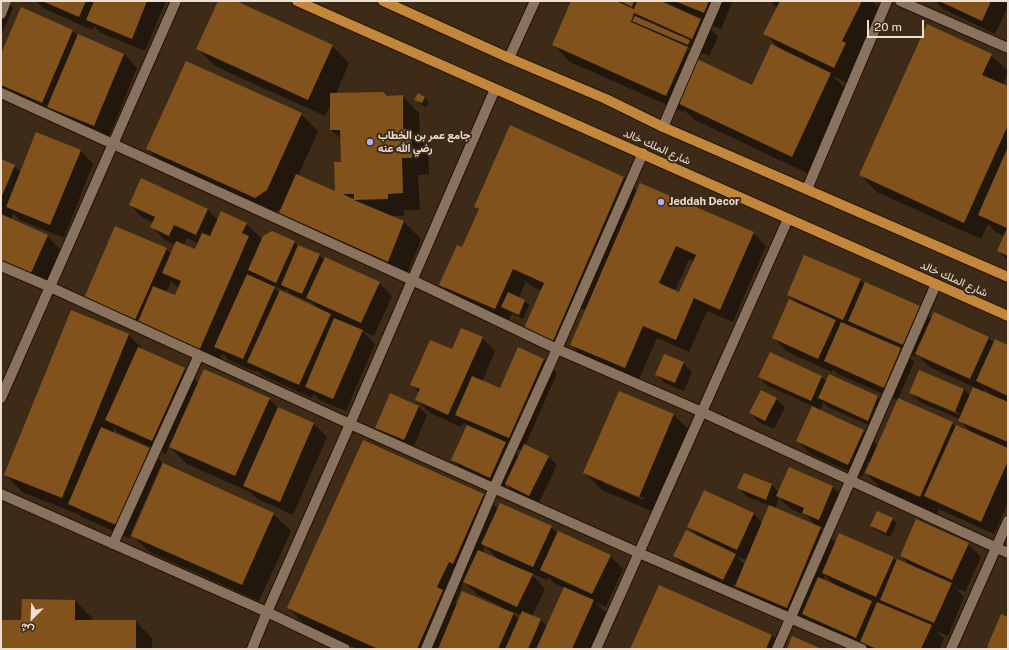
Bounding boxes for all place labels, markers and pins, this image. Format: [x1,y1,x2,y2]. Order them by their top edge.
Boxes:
place label: جامع عمر بن الخطاب رضي الله عنه [378,129,470,155]
marker: جامع عمر بن الخطاب رضي الله عنه [365,137,375,147]
place label: Jeddah Decor [669,195,740,209]
marker: Jeddah Decor [656,197,666,207]

